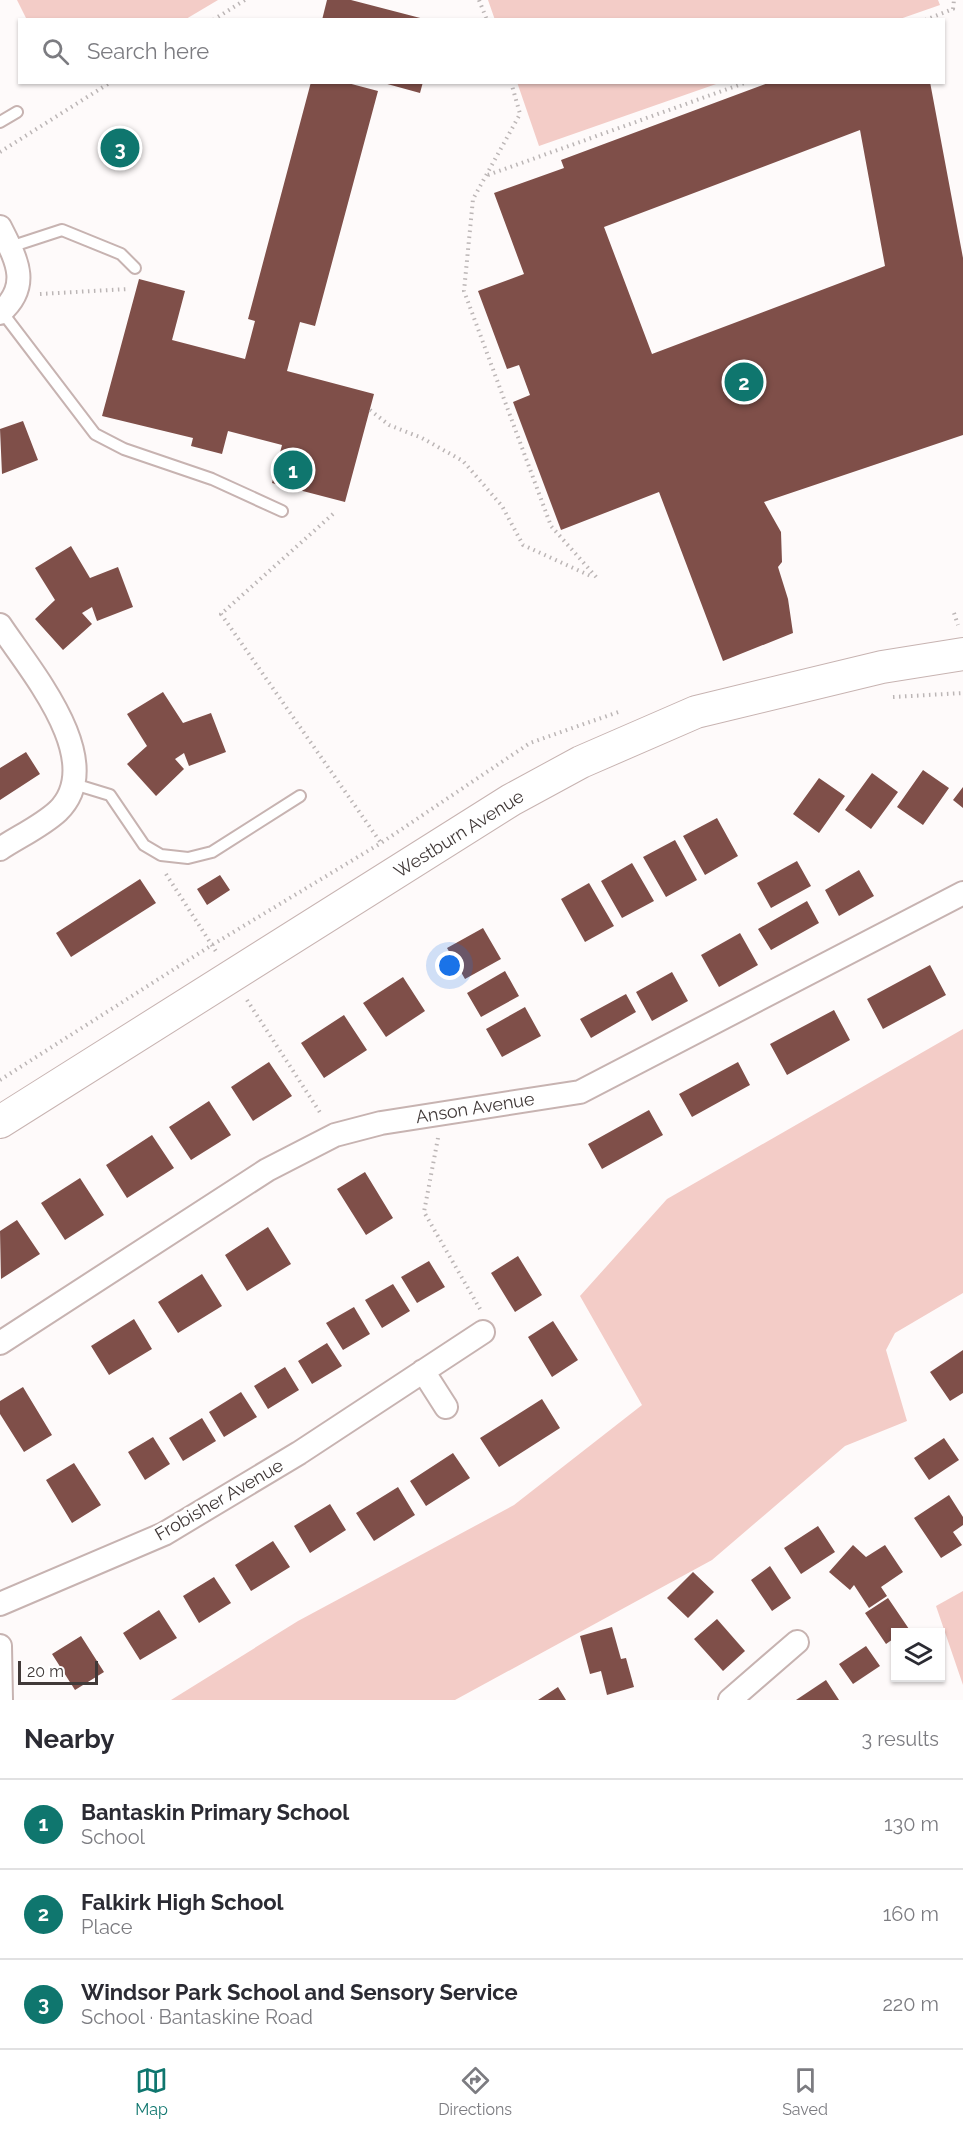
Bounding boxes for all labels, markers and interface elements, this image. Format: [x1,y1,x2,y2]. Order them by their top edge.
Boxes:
search box [18,18,945,84]
icon: search [39,35,72,68]
text: Search here [87,38,209,64]
pin: 3 [100,126,140,170]
pin: 2 [724,360,764,404]
pin: 1 [274,448,312,492]
street label: Westburn Avenue [390,785,528,882]
your location [435,951,464,980]
street label: Anson Avenue [414,1088,536,1127]
street label: Frobisher Avenue [151,1454,287,1545]
map controls [891,1628,945,1682]
button: layers [891,1628,945,1682]
scale bar [18,1658,98,1686]
text: 20 m [27,1662,64,1681]
text: Nearby [24,1724,114,1754]
text: 3 results [861,1727,939,1751]
text: Bantaskin Primary School [81,1799,349,1825]
text: 1 [39,1812,48,1836]
text: 130 m [884,1812,939,1836]
text: School [81,1825,145,1849]
text: Falkirk High School [81,1889,284,1915]
text: 2 [38,1902,49,1926]
text: 160 m [883,1902,939,1926]
text: Place [81,1915,132,1939]
text: Windsor Park School and Sensory Service [81,1979,518,2005]
text: 3 [38,1992,49,2016]
text: 220 m [882,1992,939,2016]
text: School · Bantaskine Road [81,2005,313,2029]
tab: Map [135,2064,168,2119]
tab: Directions [438,2064,512,2119]
tab: Saved [782,2064,828,2119]

